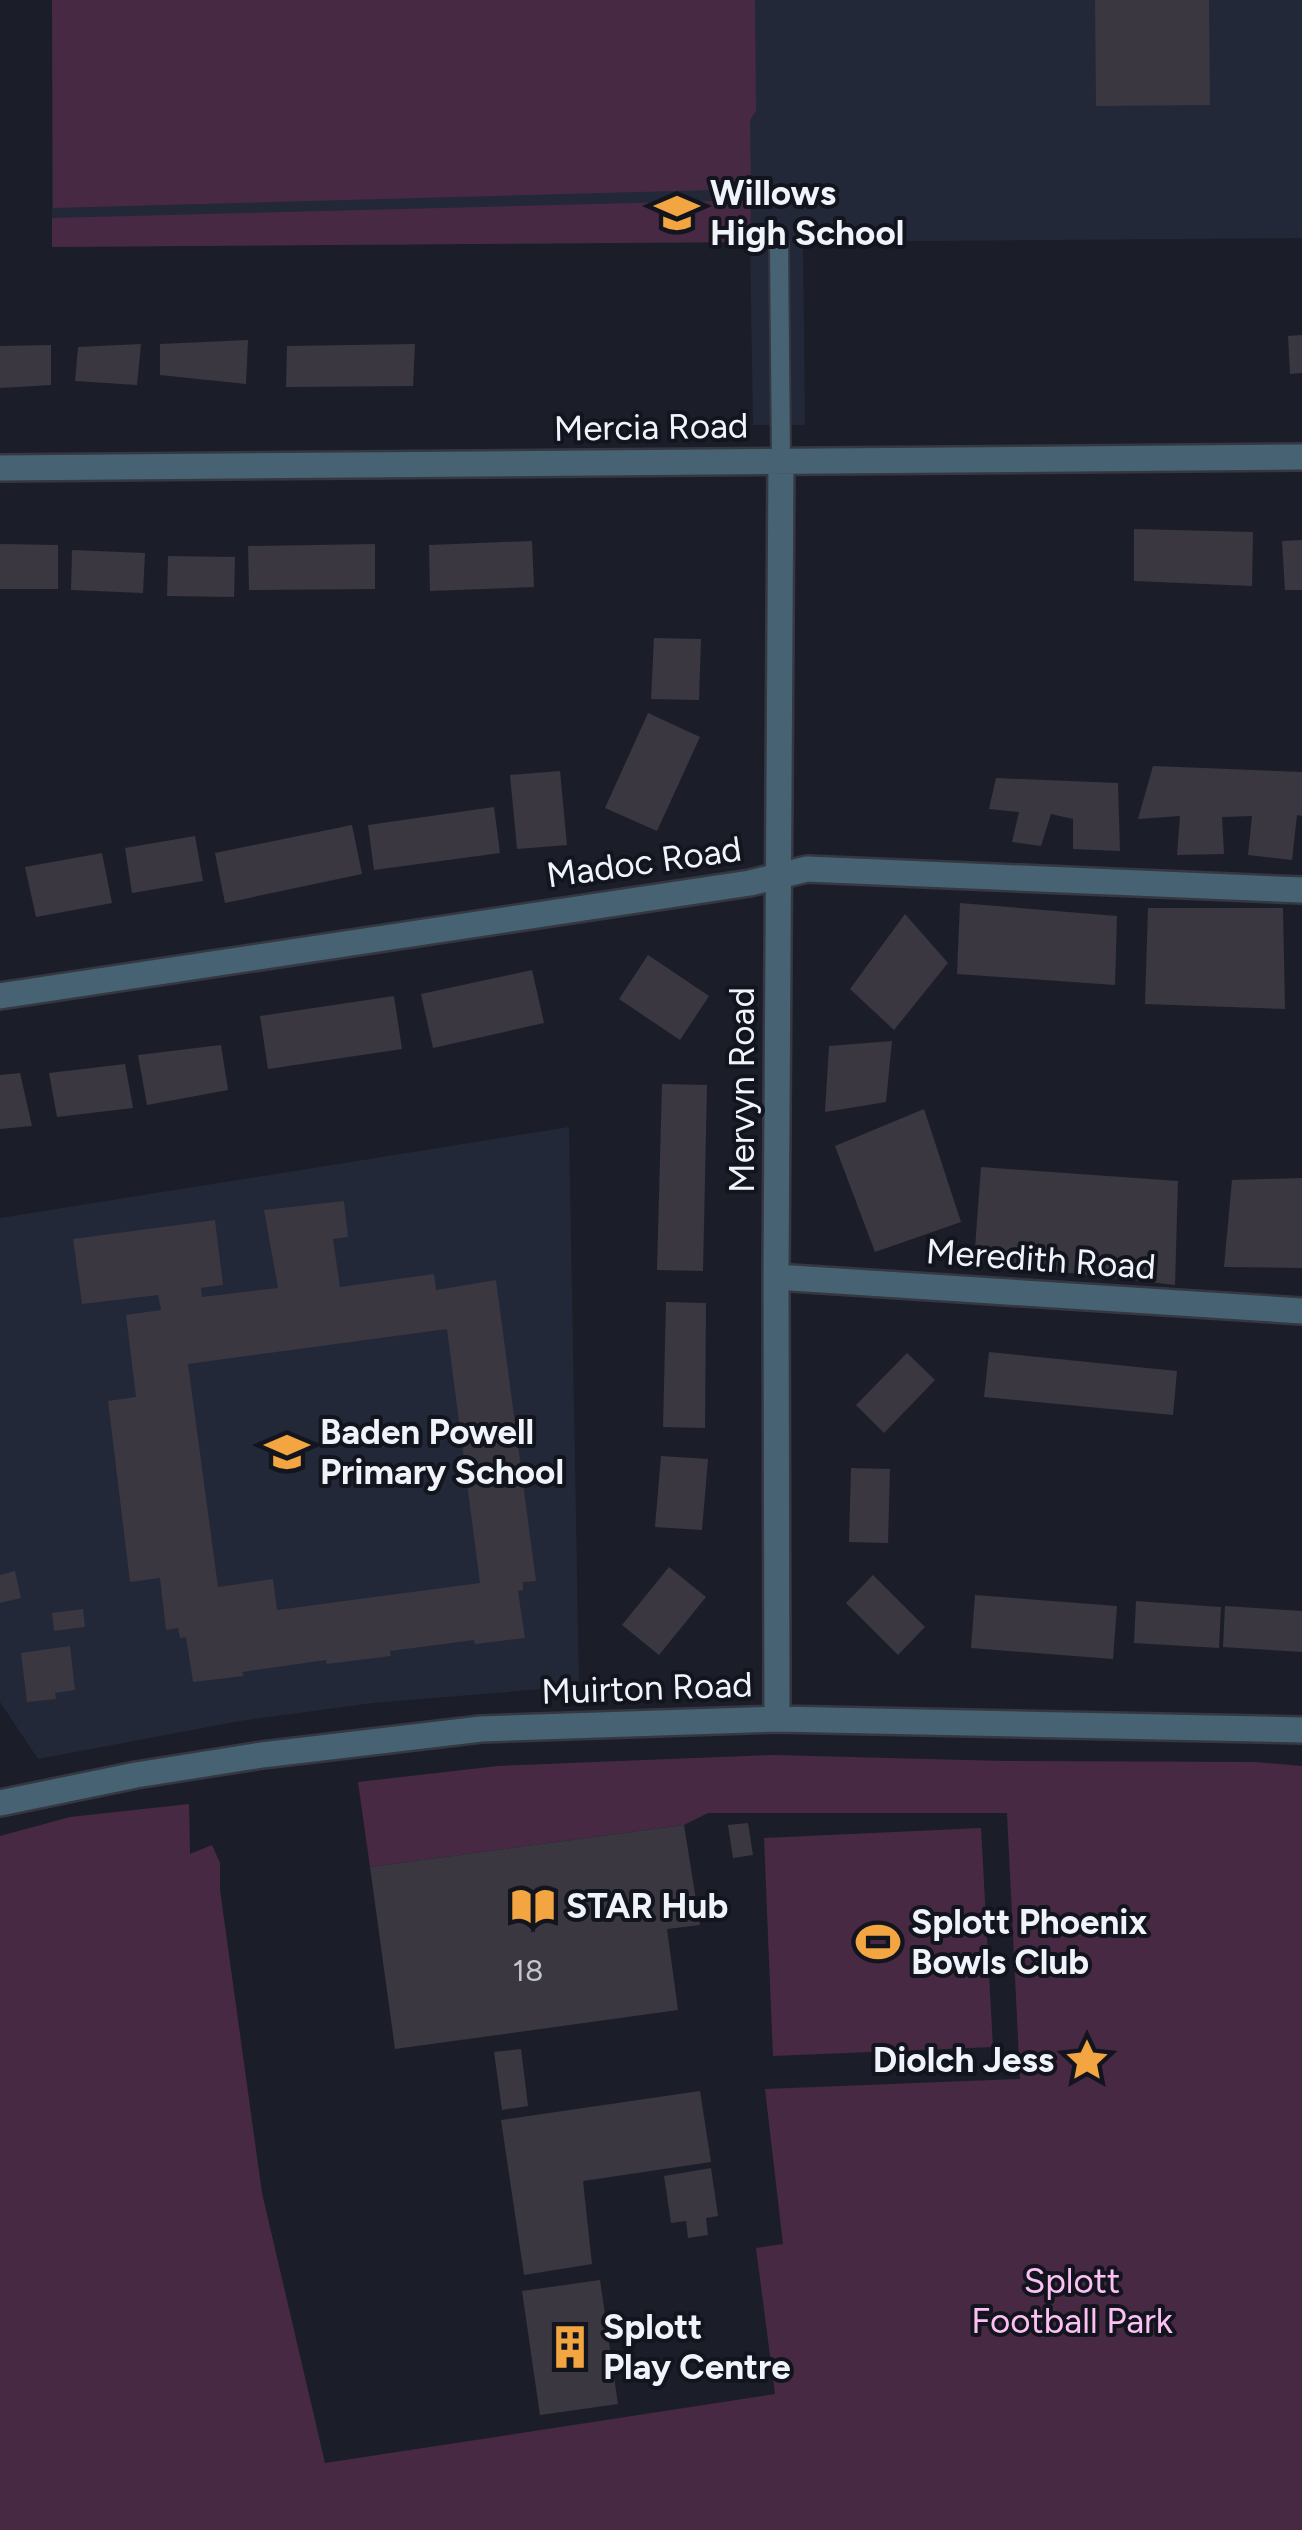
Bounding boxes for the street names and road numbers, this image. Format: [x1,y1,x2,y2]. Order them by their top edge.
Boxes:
street label: Mercia Road [553,404,749,450]
street label: Madoc Road [544,828,744,896]
street label: Mervyn Road [721,987,763,1193]
street label: Meredith Road [925,1230,1157,1288]
street label: Muirton Road [541,1663,753,1713]

